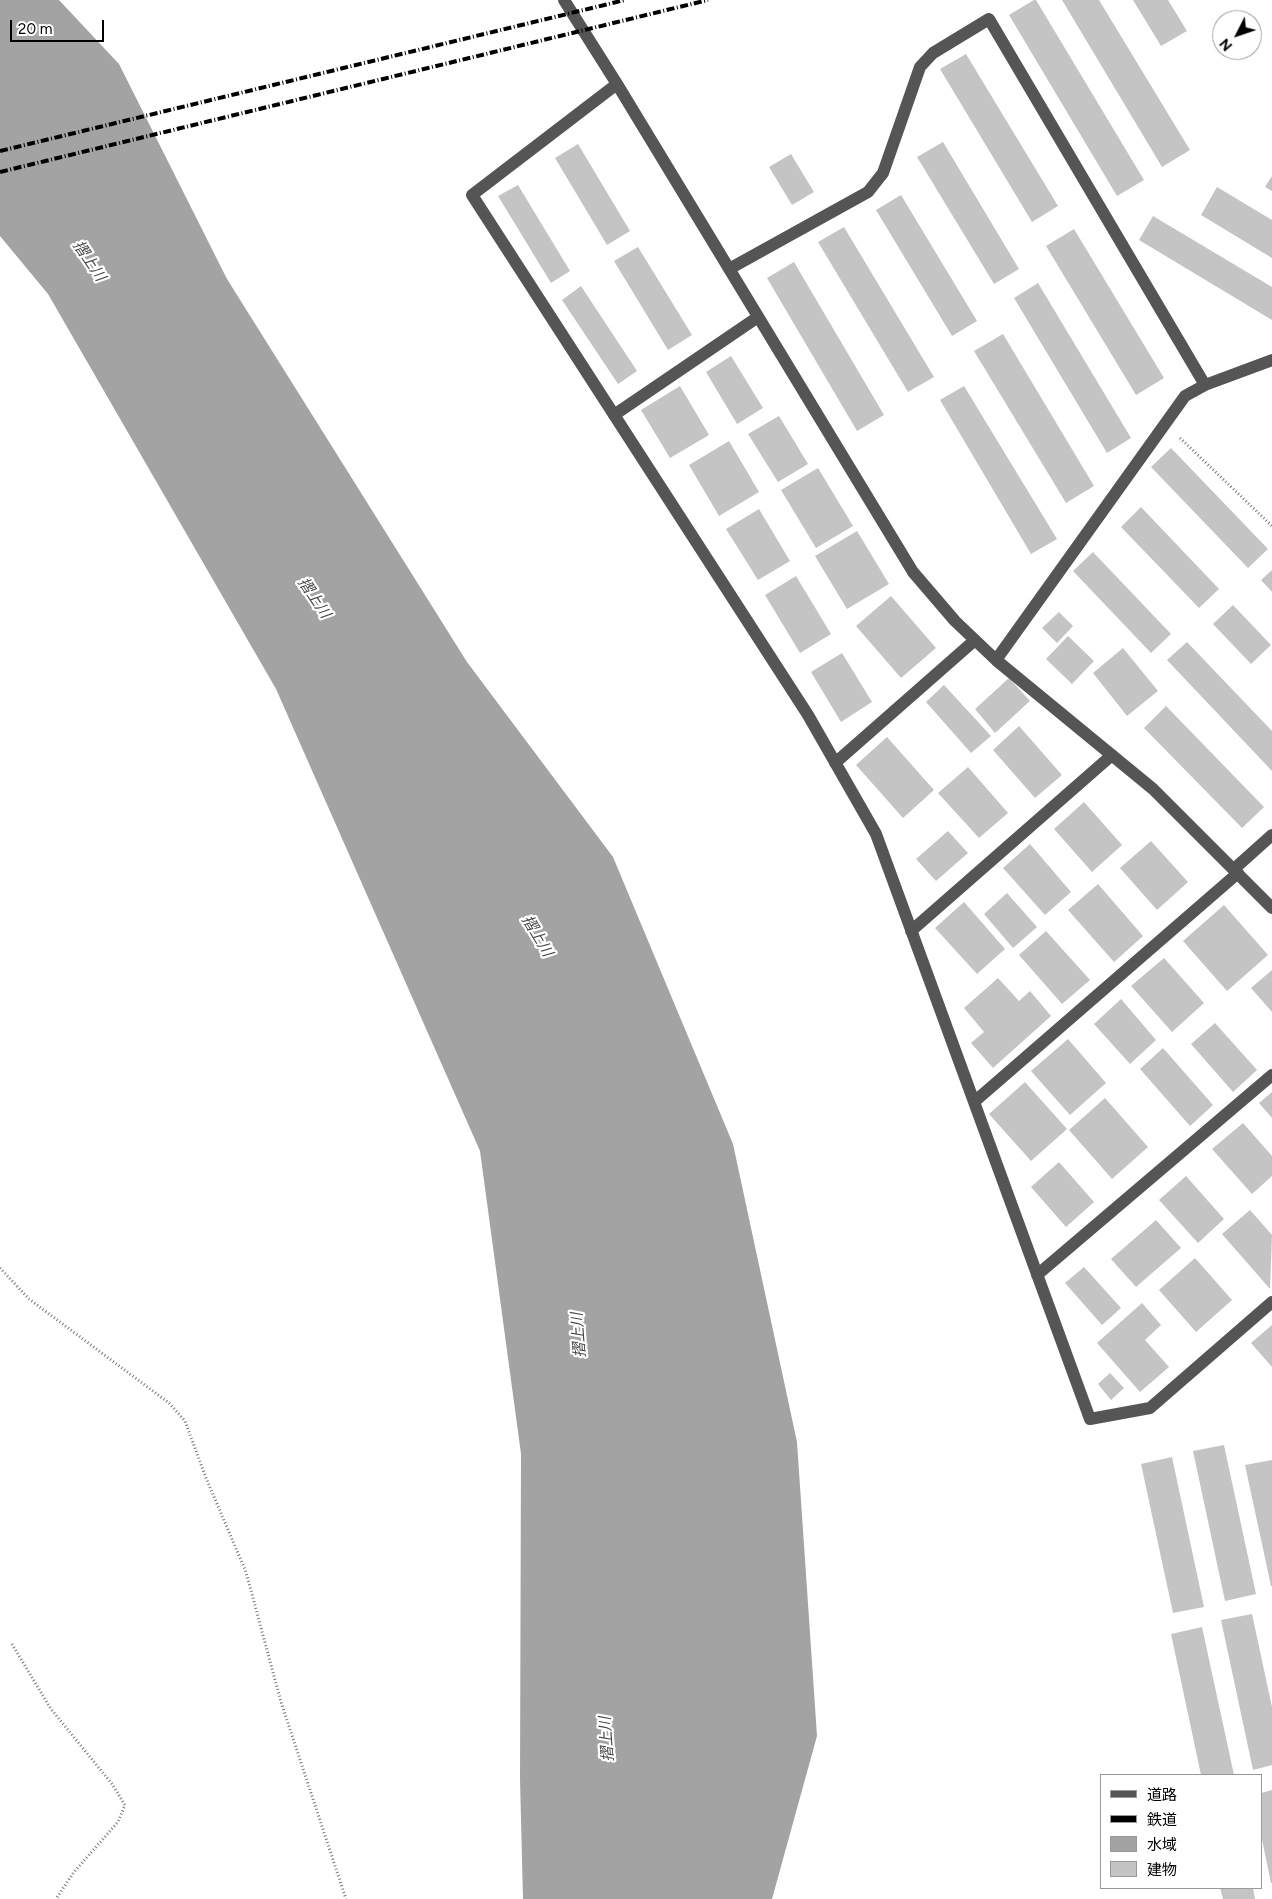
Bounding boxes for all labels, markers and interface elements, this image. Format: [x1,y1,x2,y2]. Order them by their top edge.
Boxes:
scale bar [12,10,106,42]
north arrow [1212,10,1262,60]
text: 20 m [18,20,52,38]
text: N [1216,35,1236,54]
water label: 摺上川 [69,237,109,285]
water label: 摺上川 [294,574,334,622]
water label: 摺上川 [518,912,556,960]
water label: 摺上川 [568,1312,590,1358]
water label: 摺上川 [596,1716,618,1762]
legend [1100,1774,1262,1889]
text: 道路 [1147,1786,1177,1804]
text: 鉄道 [1147,1811,1177,1829]
text: 水域 [1147,1836,1177,1854]
text: 建物 [1147,1861,1177,1879]

